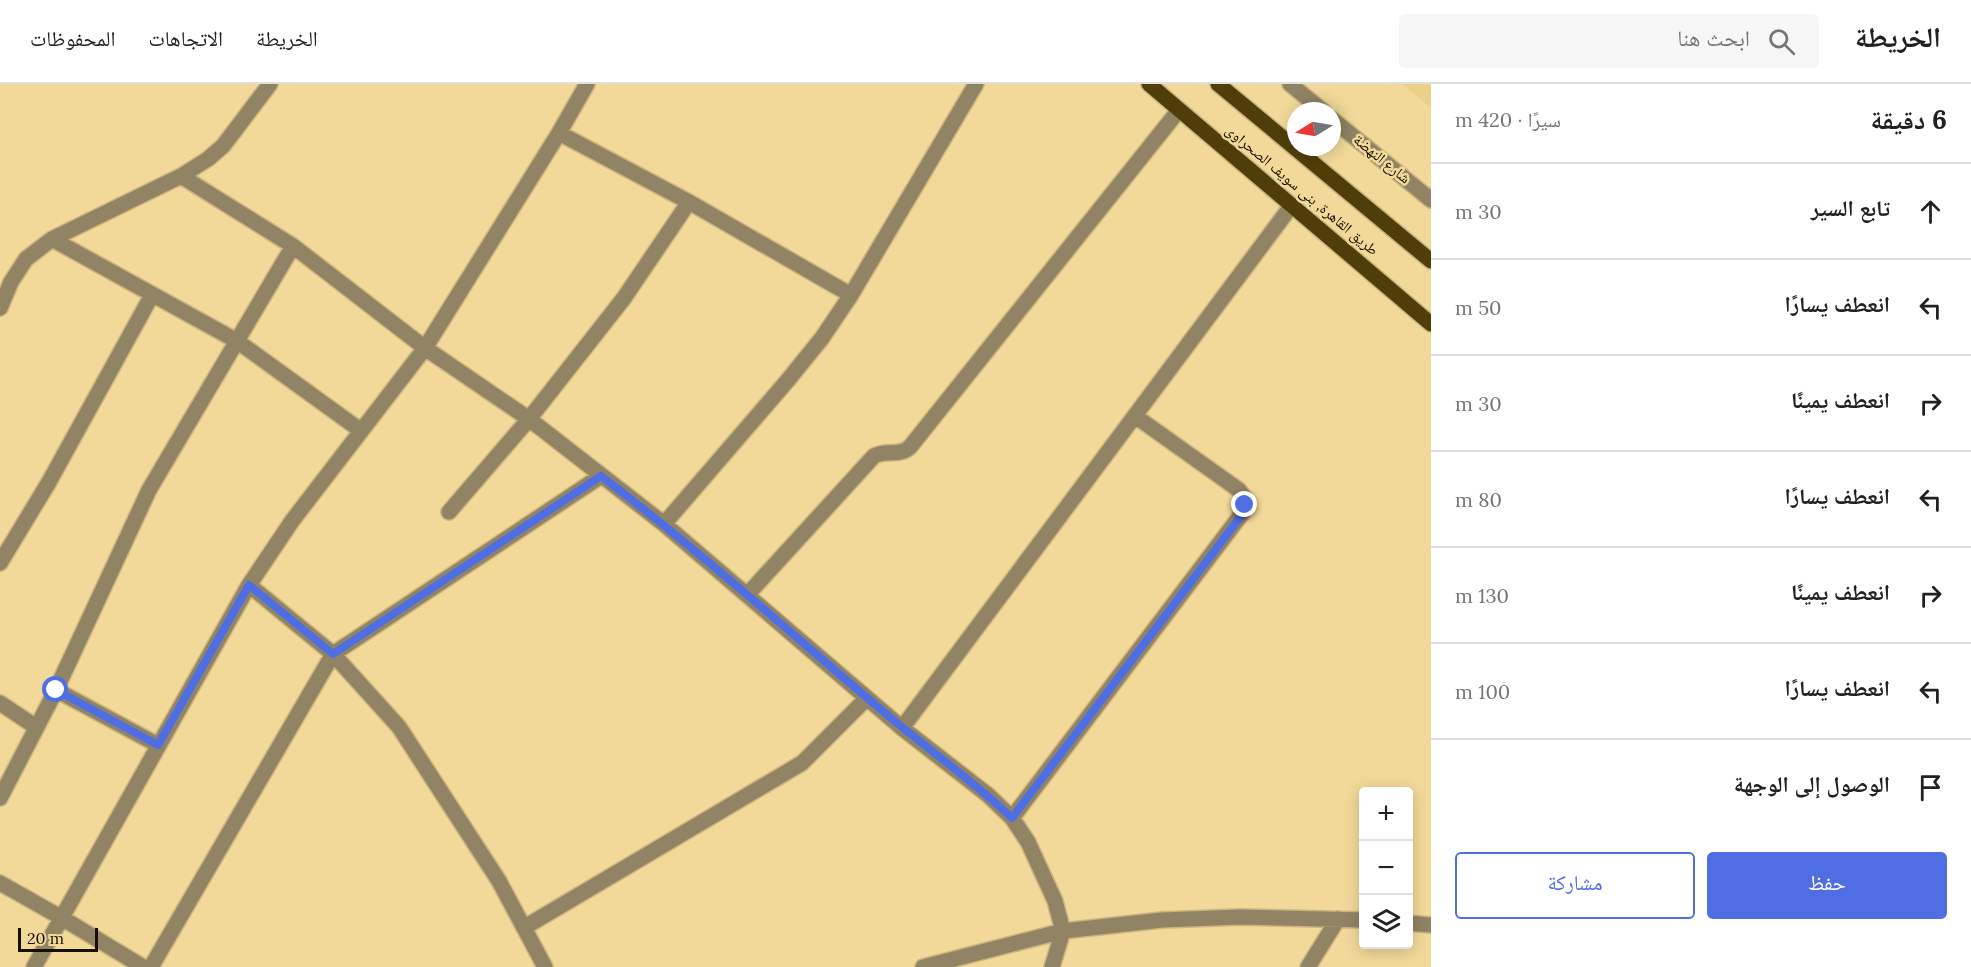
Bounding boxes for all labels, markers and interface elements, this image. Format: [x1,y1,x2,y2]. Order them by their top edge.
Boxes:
search box [1399,14,1819,68]
text: الخريطة [1855,19,1941,55]
text: ابحث هنا [1677,24,1750,52]
text: المحفوظات [30,25,115,52]
text: الاتجاهات [148,25,223,52]
text: الخريطة [256,25,318,52]
icon: search [1765,25,1798,58]
north arrow [1287,102,1341,156]
text: 6 دقيقة [1871,103,1947,136]
text: سيرًا · 420 m [1455,107,1561,132]
street label: طريق القاهرة, بنى سويف الصحراوى [1221,120,1383,260]
street label: شارع النهضة [1349,130,1415,188]
text: تابع السير [1811,194,1890,222]
icon: ahead [1914,195,1947,228]
text: 30 m [1455,199,1502,224]
text: انعطف يسارًا [1784,290,1890,318]
icon: left [1914,291,1947,324]
text: 50 m [1455,295,1501,320]
text: انعطف يمينًا [1791,386,1890,414]
icon: right [1914,387,1947,420]
text: 30 m [1455,391,1502,416]
text: انعطف يسارًا [1784,482,1890,510]
icon: left [1914,483,1947,516]
text: 80 m [1455,487,1502,512]
route end [1231,491,1257,517]
text: انعطف يمينًا [1791,578,1890,606]
icon: right [1914,579,1947,612]
text: 130 m [1455,583,1509,608]
text: انعطف يسارًا [1784,674,1890,702]
icon: left [1914,675,1947,708]
route start [42,676,68,702]
text: 100 m [1455,679,1510,704]
text: الوصول إلى الوجهة [1734,770,1890,798]
icon: arrive [1914,771,1947,804]
map controls [1359,787,1413,949]
button: + [1359,787,1413,841]
button: − [1359,841,1413,895]
button: مشاركة [1455,852,1695,919]
button: حفظ [1707,852,1947,919]
button: layers [1359,895,1413,949]
scale bar [18,925,98,952]
text: 20 m [27,928,64,948]

